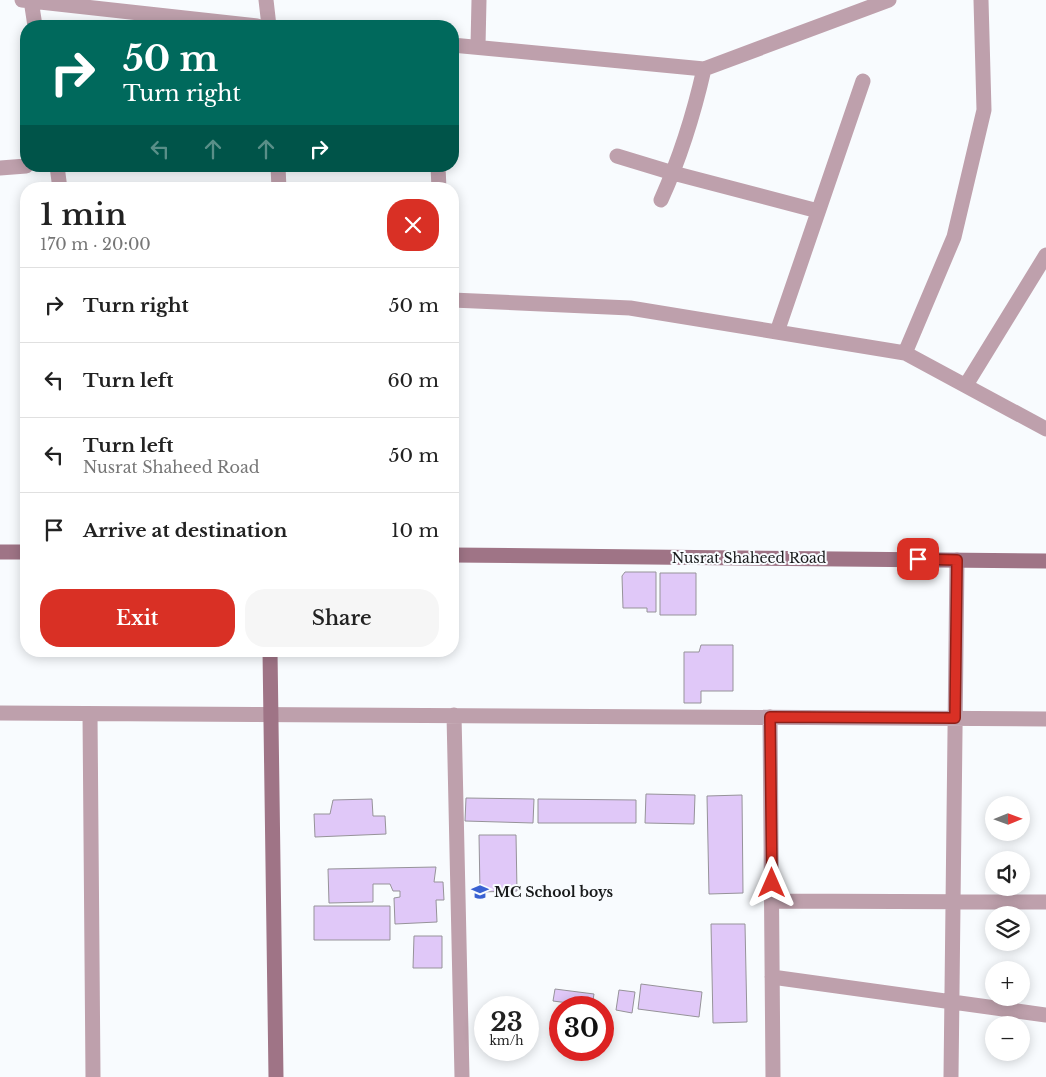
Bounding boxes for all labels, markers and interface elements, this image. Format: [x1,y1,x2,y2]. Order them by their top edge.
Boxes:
text: 50 m [123,37,218,80]
icon: right [40,40,105,105]
text: Turn right [123,80,241,107]
icon: left [146,135,174,163]
icon: ahead [199,135,227,163]
icon: ahead [252,135,280,163]
icon: right [305,135,333,163]
text: 1 min [40,196,126,233]
button: close [387,199,439,251]
text: 170 m · 20:00 [40,234,151,254]
icon: right [40,291,68,319]
text: Turn right [83,294,189,317]
text: 50 m [389,294,439,317]
icon: left [40,366,68,394]
text: Turn left [83,369,174,392]
text: 60 m [387,369,439,392]
text: Turn left [83,434,174,457]
icon: left [40,441,68,469]
text: 50 m [389,444,439,467]
text: Nusrat Shaheed Road [83,457,260,477]
icon: arrive [40,516,68,544]
text: Arrive at destination [83,519,287,542]
text: 10 m [391,519,439,542]
pin [897,538,939,580]
icon: arrive [904,545,932,573]
street label: Nusrat Shaheed Road [672,549,827,567]
button: Exit [40,589,235,647]
button: Share [245,589,439,647]
north arrow [985,796,1030,841]
map controls [985,796,1030,1061]
button: sound [985,851,1030,896]
position arrow [745,856,797,908]
school or university icon: MC School boys [470,882,490,902]
place label: MC School boys [494,883,614,901]
button: layers [985,906,1030,951]
button: + [985,961,1030,1006]
speed limit sign: 30 [549,996,614,1061]
text: 23 [490,1007,523,1038]
button: − [985,1016,1030,1061]
text: km/h [489,1033,524,1048]

